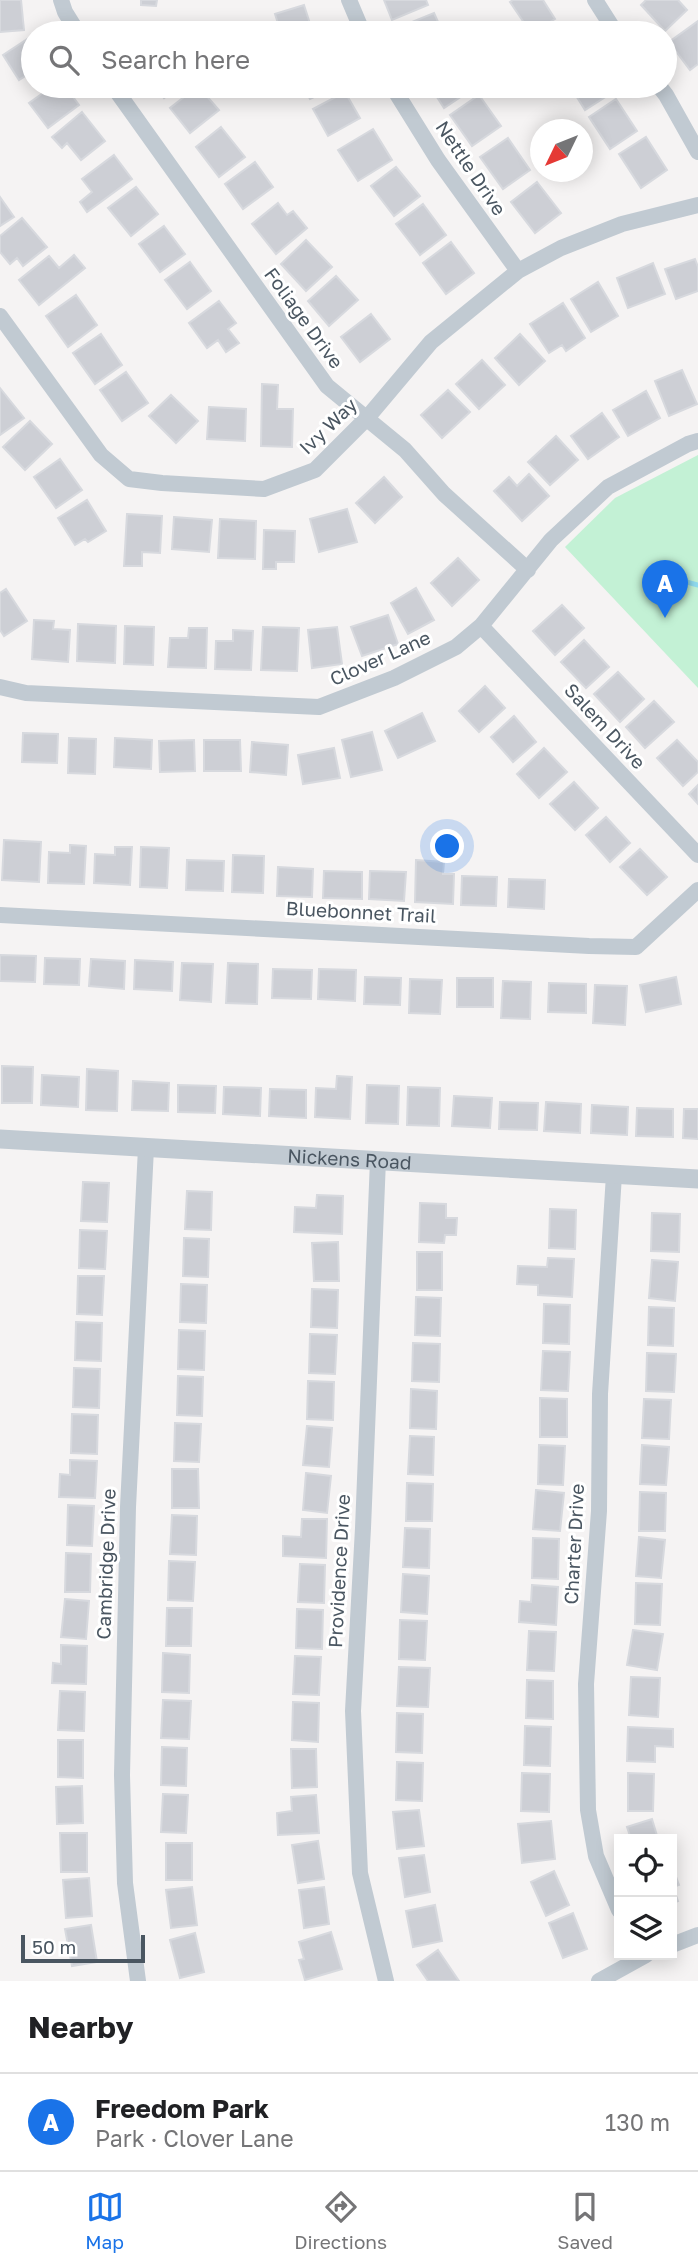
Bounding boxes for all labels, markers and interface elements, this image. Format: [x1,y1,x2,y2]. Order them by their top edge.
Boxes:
search box [21,21,677,98]
icon: search [45,41,83,79]
text: Search here [101,44,250,75]
street label: Nettle Drive [431,116,511,219]
north arrow [530,119,593,182]
street label: Foliage Drive [260,263,349,373]
street label: Ivy Way [294,392,361,459]
pin: A [642,560,688,618]
street label: Clover Lane [326,625,434,690]
street label: Salem Drive [560,678,651,773]
your location [430,829,464,863]
street label: Bluebonnet Trail [285,896,437,927]
street label: Nickens Road [287,1143,412,1174]
street label: Charter Drive [559,1483,588,1605]
street label: Cambridge Drive [91,1488,120,1640]
street label: Providence Drive [323,1493,354,1648]
map controls [614,1834,677,1960]
button: locate [614,1834,677,1897]
button: layers [614,1897,677,1960]
scale bar [21,1932,145,1964]
text: 50 m [32,1935,76,1958]
text: Nearby [28,2009,133,2045]
text: Freedom Park [95,2093,269,2124]
text: A [43,2108,59,2136]
text: 130 m [605,2108,670,2136]
text: Park · Clover Lane [95,2124,294,2152]
tab: Map [85,2188,124,2253]
tab: Directions [294,2188,387,2253]
tab: Saved [557,2188,613,2253]

